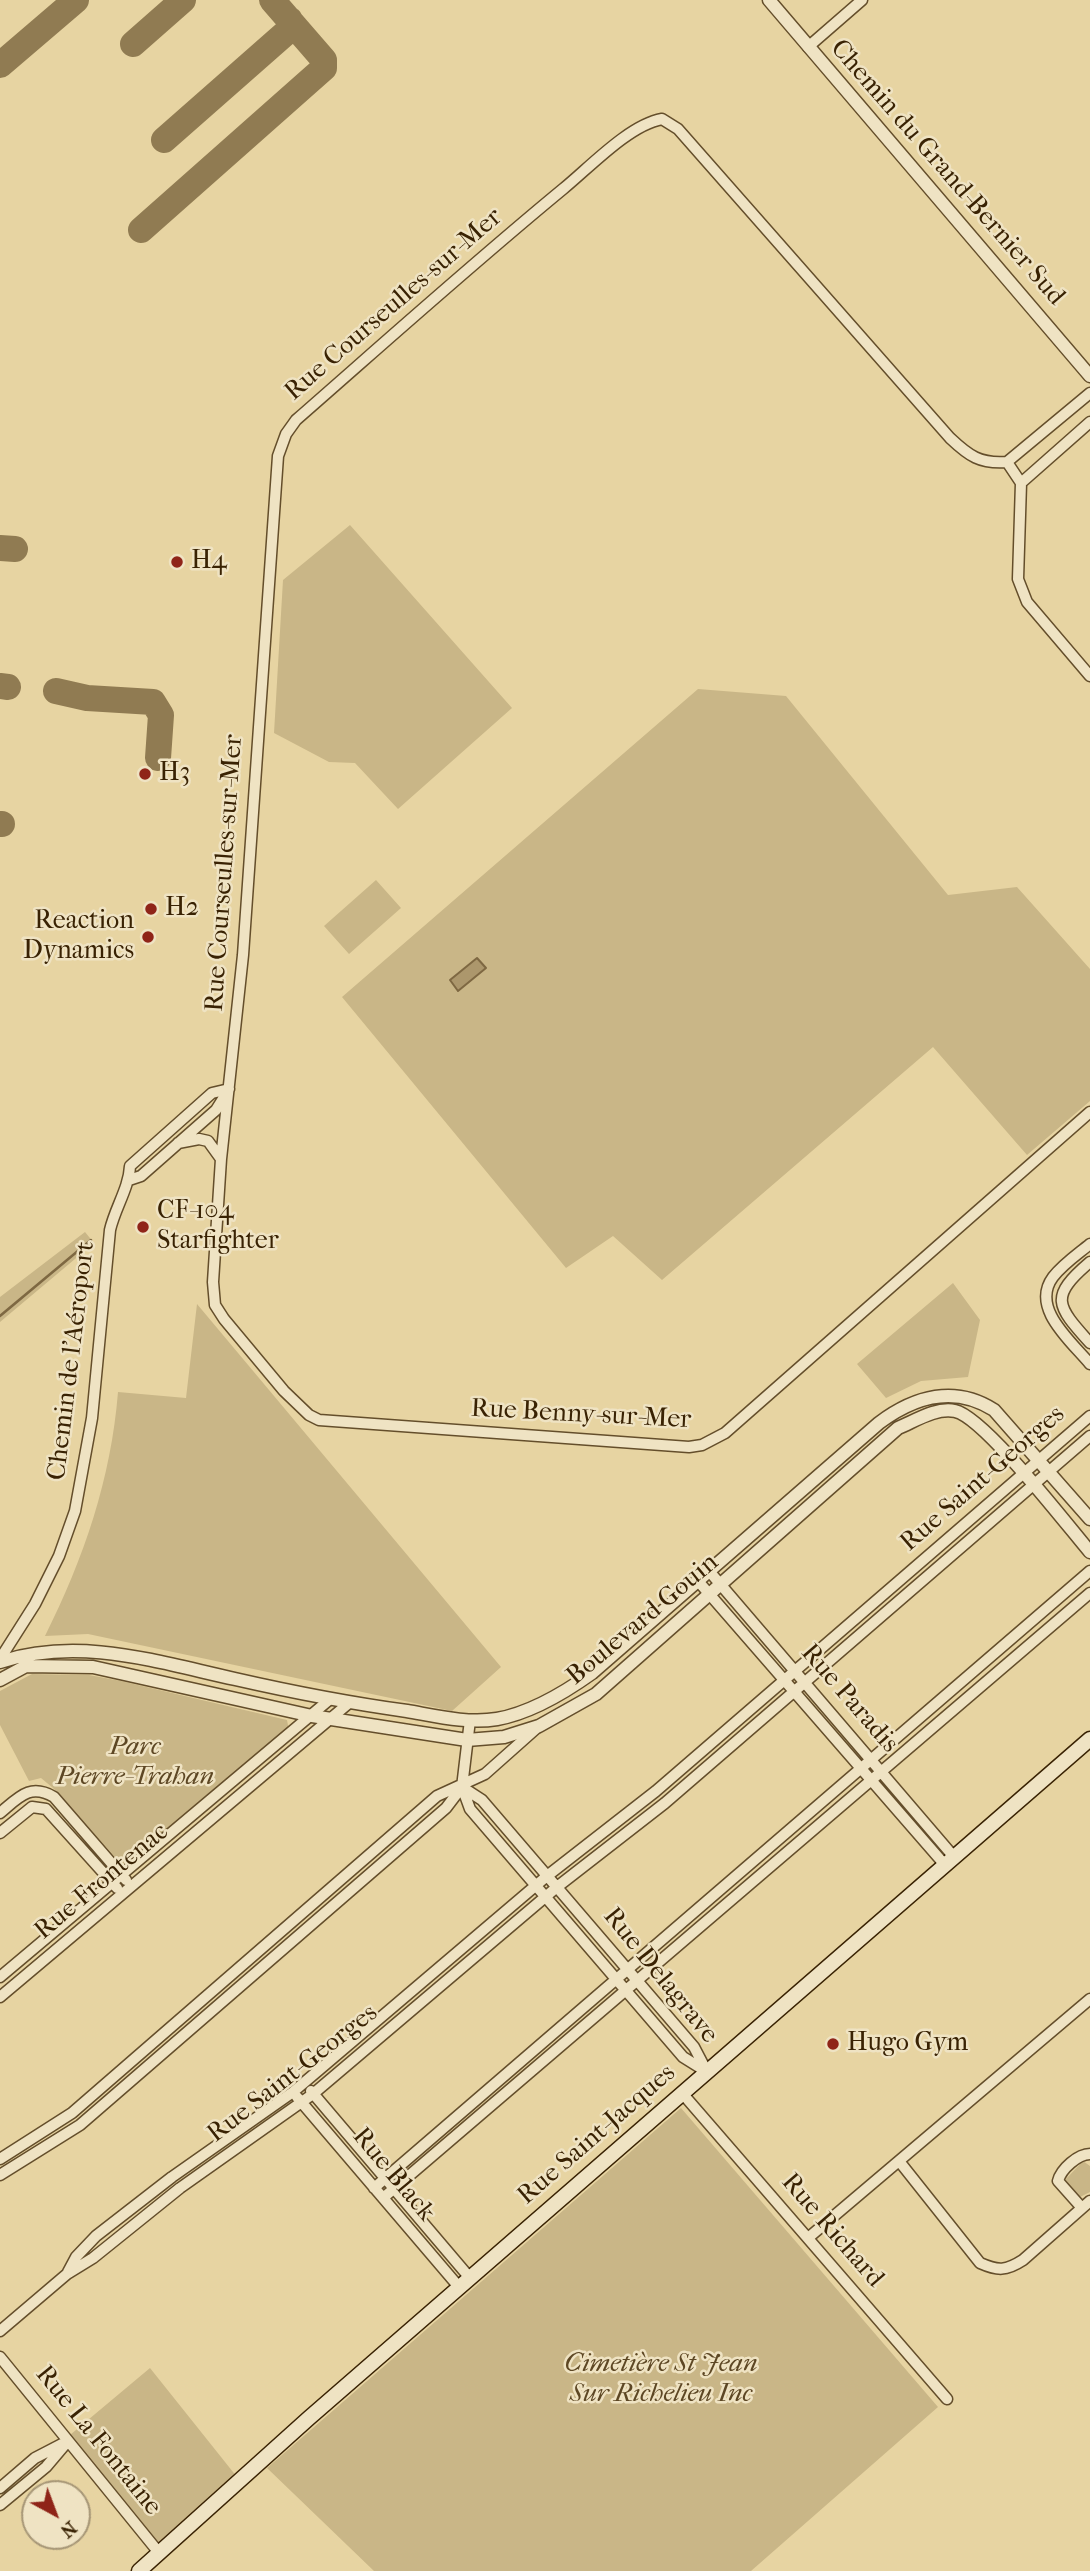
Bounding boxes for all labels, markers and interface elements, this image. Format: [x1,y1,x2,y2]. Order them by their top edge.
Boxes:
street label: Chemin du Grand-Bernier Sud [823,34,1071,312]
street label: Rue Courseulles-sur-Mer [279,202,509,408]
place label: H4 [191,546,227,578]
marker: H4 [169,554,185,570]
street label: Rue Courseulles-sur-Mer [200,733,250,1013]
place label: H3 [159,758,190,790]
marker: H3 [137,766,153,782]
place label: H2 [165,893,199,925]
marker: H2 [143,901,159,917]
place label: Reaction Dynamics [23,906,134,968]
marker: Reaction Dynamics [140,929,156,945]
place label: CF-104 Starfighter [157,1196,279,1258]
marker: CF-104 Starfighter [135,1219,151,1235]
street label: Chemin de l'Aéroport [42,1240,102,1482]
street label: Rue Benny-sur-Mer [470,1394,692,1436]
street label: Rue Saint-Georges [895,1399,1071,1559]
street label: Boulevard Gouin [561,1548,725,1692]
street label: Rue Paradis [793,1638,905,1760]
park label: Parc Pierre-Trahan [56,1732,214,1794]
street label: Rue Frontenac [29,1817,175,1947]
street label: Rue Delagrave [596,1902,724,2050]
street label: Rue Saint-Georges [202,1998,384,2150]
place label: Hugo Gym [847,2028,968,2060]
marker: Hugo Gym [825,2036,841,2052]
street label: Rue Saint-Jacques [512,2058,682,2212]
street label: Rue Black [345,2122,441,2228]
street label: Rue Richard [774,2168,890,2294]
park label: Cimetière St Jean Sur Richelieu Inc [565,2349,757,2410]
street label: Rue La Fontaine [28,2360,168,2522]
north arrow [21,2480,91,2550]
text: N [56,2516,81,2542]

